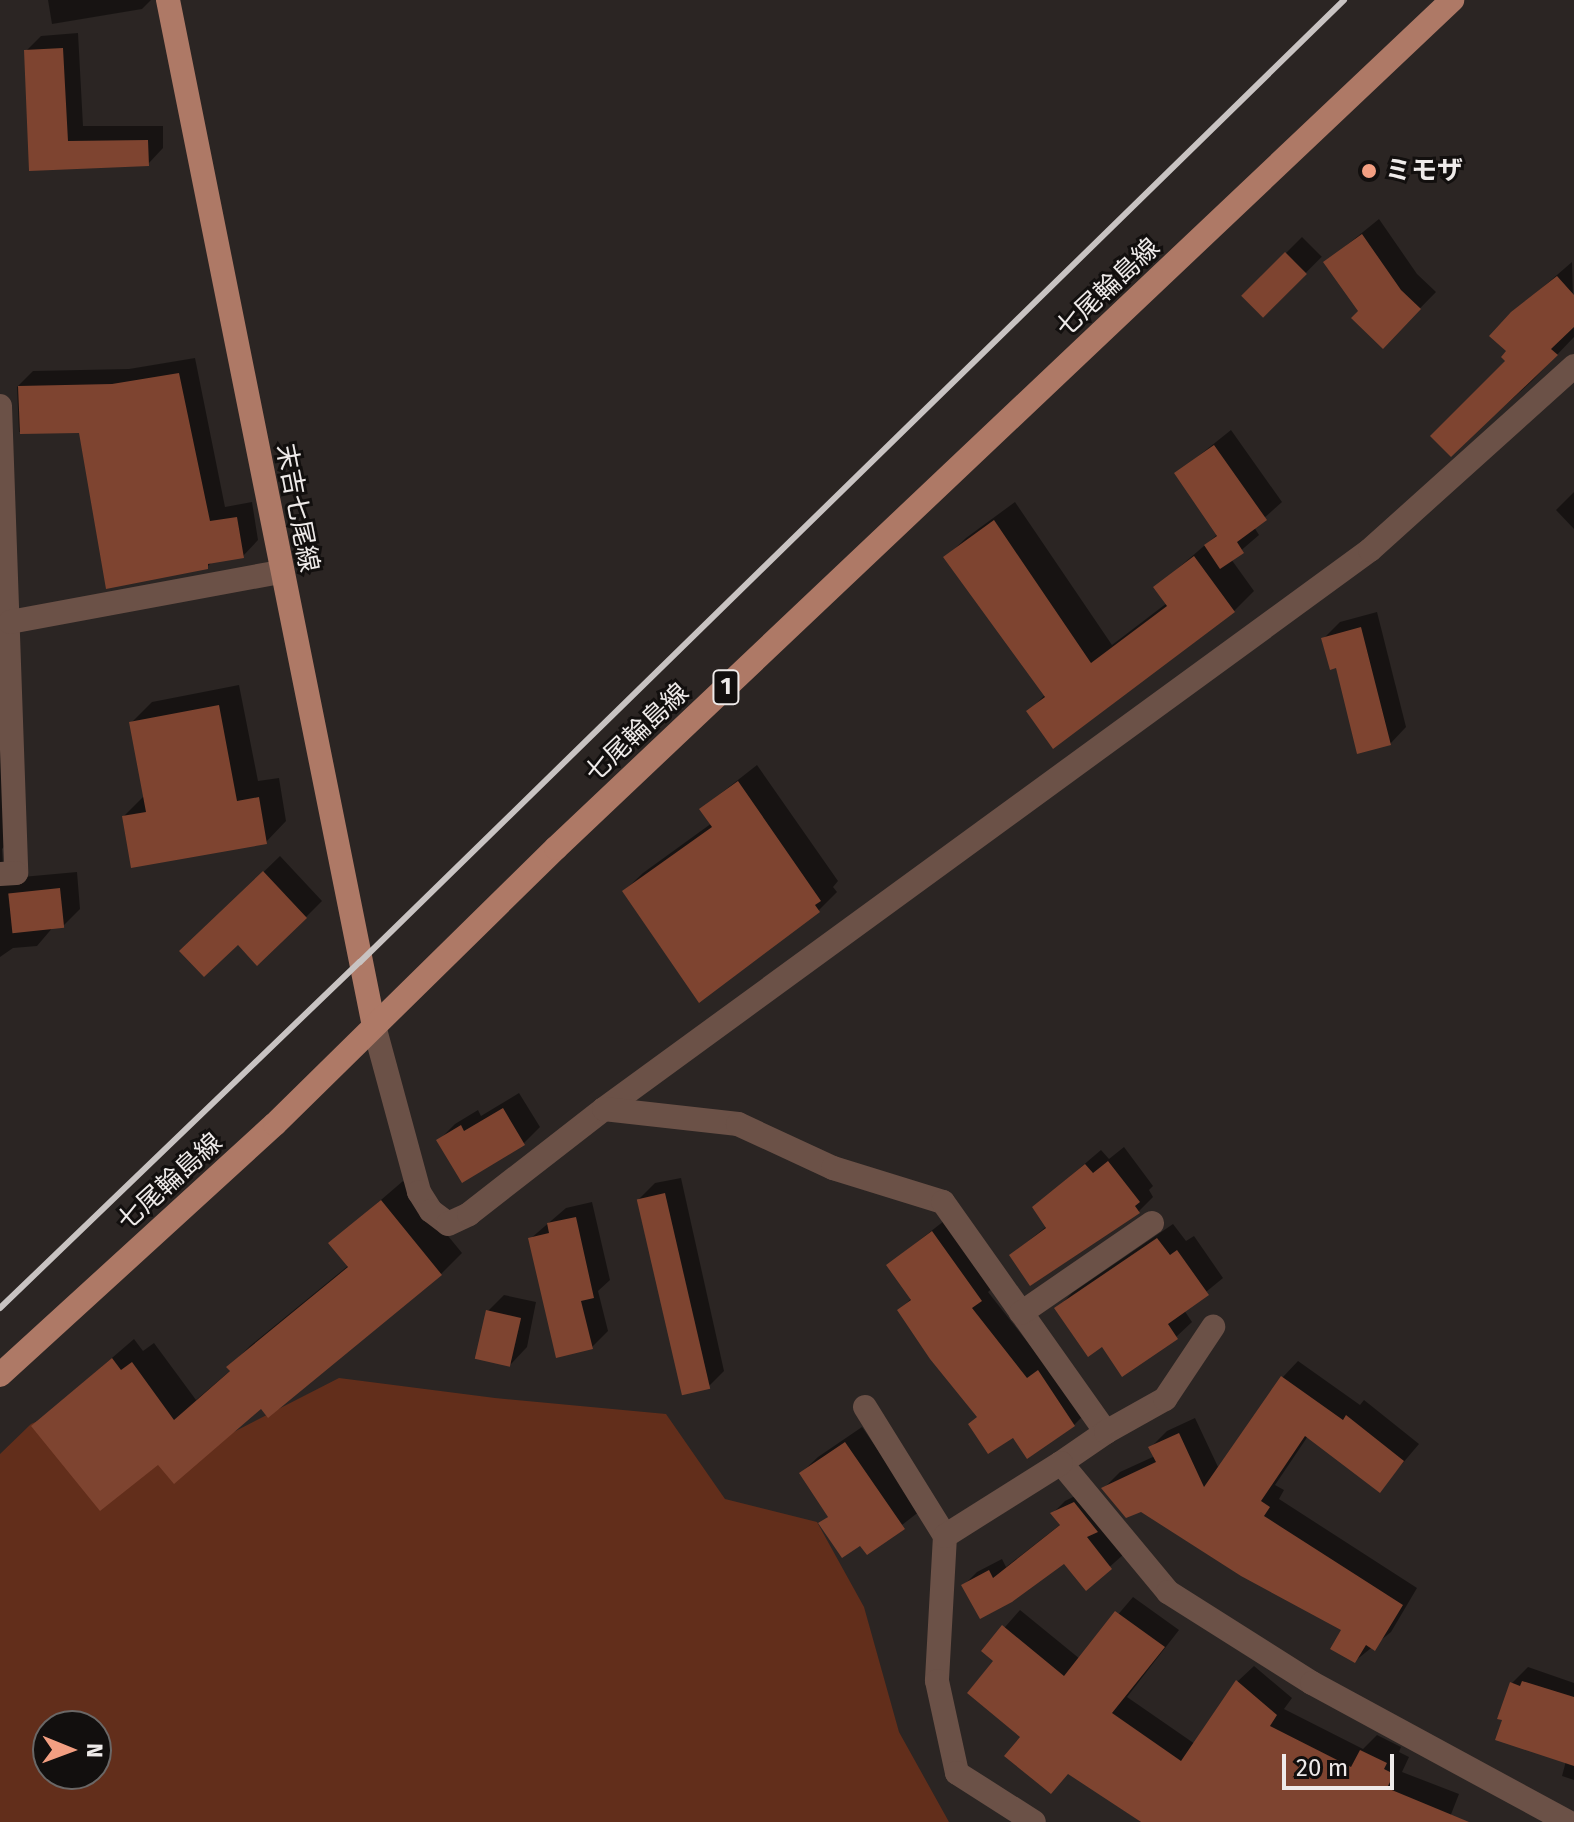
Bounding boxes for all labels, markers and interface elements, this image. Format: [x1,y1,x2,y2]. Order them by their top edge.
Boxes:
place label: ミモザ [1385,155,1463,187]
marker: ミモザ [1360,162,1378,180]
street label: 七尾輪島線 [1050,232,1166,344]
street label: 末吉七尾線 [269,441,325,575]
road number: 1 [712,667,740,707]
street label: 七尾輪島線 [579,677,695,789]
street label: 七尾輪島線 [111,1127,229,1237]
north arrow [32,1710,112,1790]
scale bar [1286,1738,1398,1788]
text: N [81,1743,108,1758]
text: 20 m [1296,1754,1348,1782]

